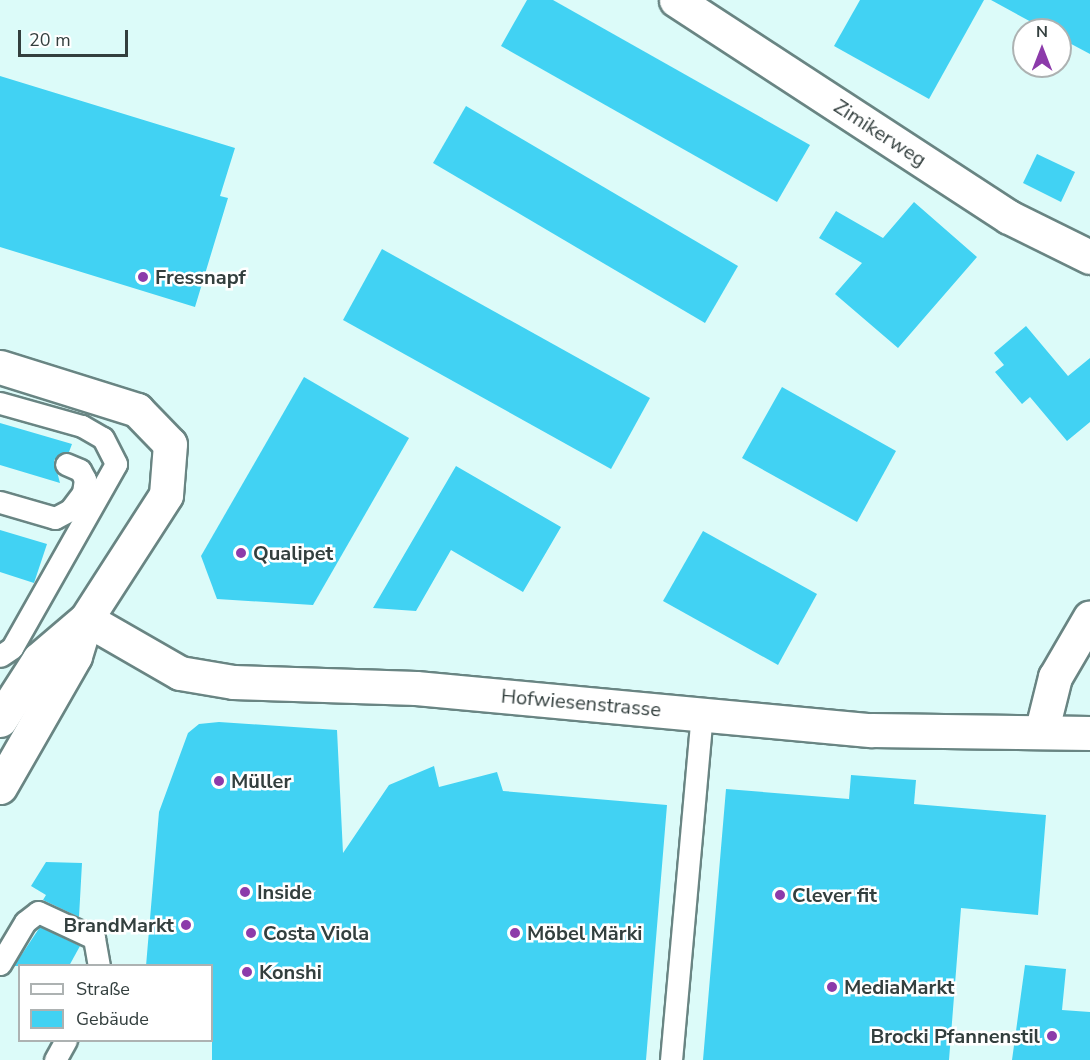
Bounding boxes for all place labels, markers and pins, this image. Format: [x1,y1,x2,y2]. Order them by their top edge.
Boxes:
place label: Fressnapf [155,265,246,289]
marker: Fressnapf [136,270,150,284]
place label: Qualipet [253,541,333,565]
marker: Qualipet [234,546,248,560]
place label: Müller [231,769,291,793]
marker: Müller [212,774,226,788]
place label: Inside [257,880,312,904]
place label: Clever fit [792,883,877,907]
marker: Inside [238,885,252,899]
marker: Clever fit [773,888,787,902]
place label: BrandMarkt [64,913,174,937]
marker: BrandMarkt [179,918,193,932]
place label: Costa Viola [263,921,369,945]
place label: Möbel Märki [527,921,642,945]
marker: Costa Viola [244,926,258,940]
marker: Möbel Märki [508,926,522,940]
place label: Konshi [259,960,322,984]
marker: Konshi [240,965,254,979]
place label: MediaMarkt [844,975,954,999]
marker: MediaMarkt [825,980,839,994]
place label: Brocki Pfannenstil [870,1024,1040,1048]
marker: Brocki Pfannenstil [1045,1029,1059,1043]

